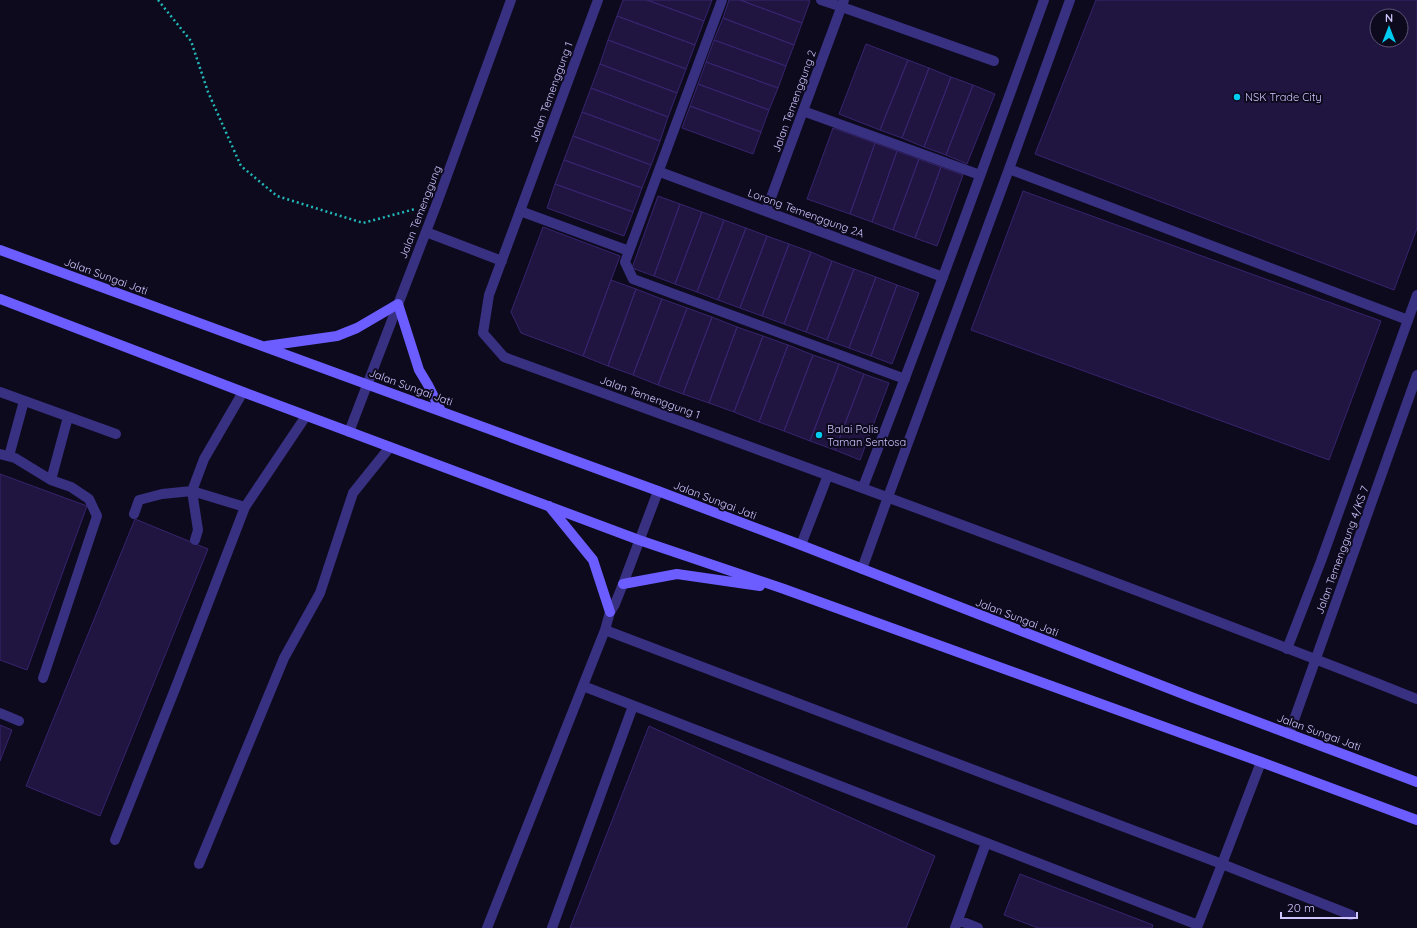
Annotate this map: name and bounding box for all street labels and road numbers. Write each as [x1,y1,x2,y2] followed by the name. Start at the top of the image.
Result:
[526,40,576,144] street label: Jalan Temenggung 1
[769,48,819,154] street label: Jalan Temenggung 2
[396,163,444,261] street label: Jalan Temenggung
[746,185,866,241] street label: Lorong Temenggung 2A
[62,254,150,298] street label: Jalan Sungai Jati
[367,365,455,409] street label: Jalan Sungai Jati
[598,372,702,422] street label: Jalan Temenggung 1
[671,478,759,522] street label: Jalan Sungai Jati
[1312,484,1372,616] street label: Jalan Temenggung 4/KS 7
[973,595,1061,639] street label: Jalan Sungai Jati
[1275,710,1363,754] street label: Jalan Sungai Jati

